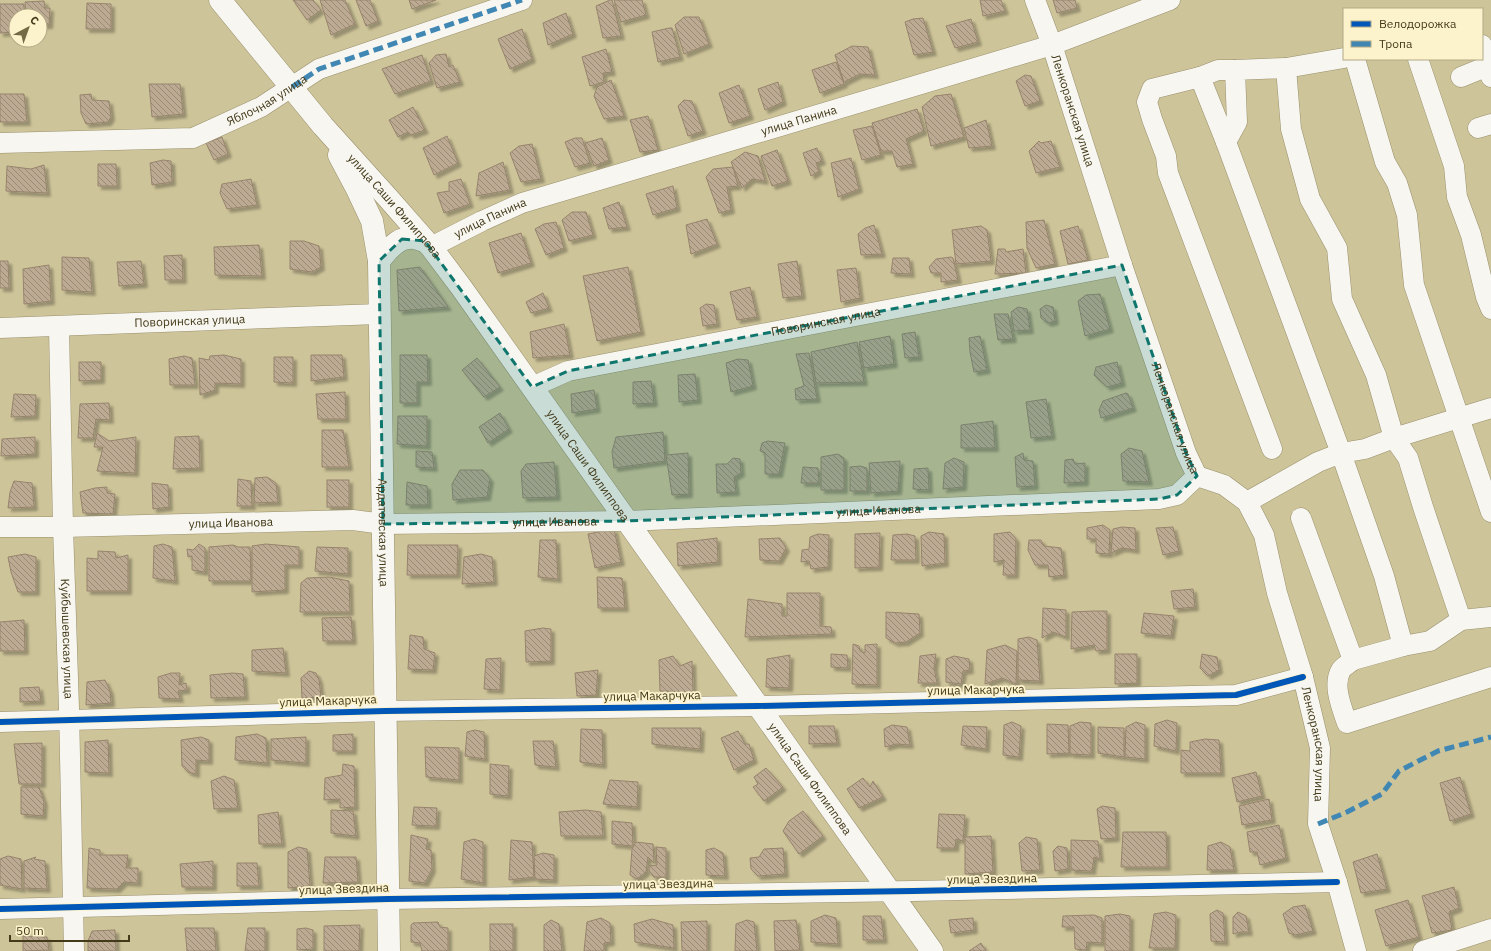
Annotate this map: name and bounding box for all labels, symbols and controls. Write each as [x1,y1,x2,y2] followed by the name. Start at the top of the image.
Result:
[8,8,48,48] north arrow
[1343,8,1483,60] legend
[27,13,42,28] text: С
[1379,16,1457,31] text: Велодорожка
[1379,36,1413,51] text: Тропа
[1048,52,1098,169] street label: Ленкоранская улица
[224,71,310,129] street label: Яблочная улица
[759,101,839,138] street label: улица Панина
[345,150,445,261] street label: улица Саши Филиппова
[451,194,529,241] street label: улица Панина
[770,303,882,339] street label: Поворинская улица
[134,311,246,330] street label: Поворинская улица
[1149,360,1203,476] street label: Ленкоранская улица
[543,406,633,525] street label: улица Саши Филиппова
[375,478,392,587] street label: Ардатовская улица
[836,501,922,519] street label: улица Иванова
[512,513,598,529] street label: улица Иванова
[189,514,274,531] street label: улица Иванова
[58,578,77,700] street label: Куйбышевская улица
[927,681,1025,698] street label: улица Макарчука
[1298,685,1328,803] street label: Ленкоранская улица
[603,687,701,704] street label: улица Макарчука
[279,691,378,710] street label: улица Макарчука
[765,720,856,838] street label: улица Саши Филиппова
[947,870,1038,887] street label: улица Звездина
[623,875,714,892] street label: улица Звездина
[299,879,390,898] street label: улица Звездина
[10,917,129,943] scale bar
[16,923,44,938] text: 50 m

